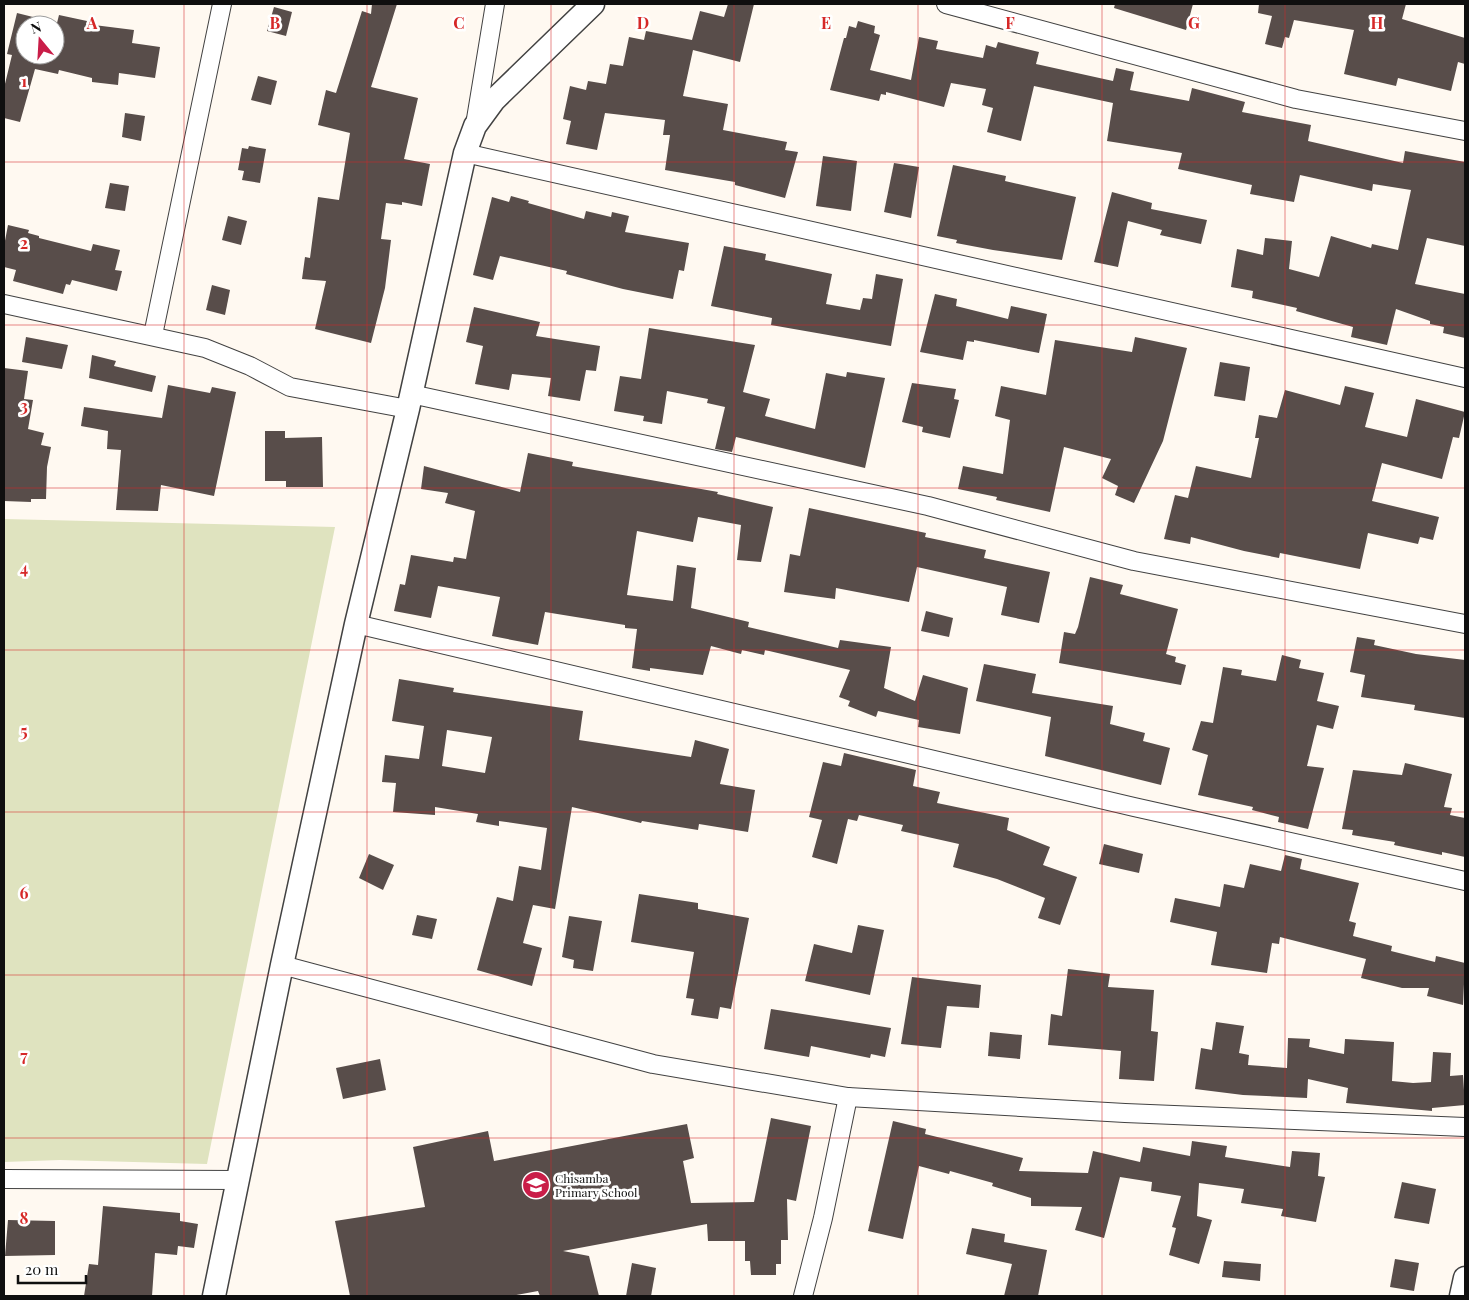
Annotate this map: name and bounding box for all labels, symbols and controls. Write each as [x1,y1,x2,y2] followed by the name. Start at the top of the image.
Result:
[86,12,98,33] text: A
[270,12,281,33] text: B
[453,12,465,33] text: C
[637,12,649,33] text: D
[821,12,831,33] text: E
[1005,12,1015,33] text: F
[1188,12,1200,33] text: G
[1371,12,1384,33] text: H
[15,15,65,65] north arrow
[28,17,44,38] text: N
[21,70,27,91] text: 1
[20,232,28,253] text: 2
[20,395,28,416] text: 3
[20,557,28,578] text: 4
[20,720,28,741] text: 5
[20,882,29,903] text: 6
[20,1045,28,1066] text: 7
[521,1170,551,1200] school or university icon: Chisamba Primary School
[555,1170,638,1200] place label: Chisamba Primary School
[20,1207,29,1228] text: 8
[18,1252,85,1284] scale bar
[25,1259,59,1279] text: 20 m

